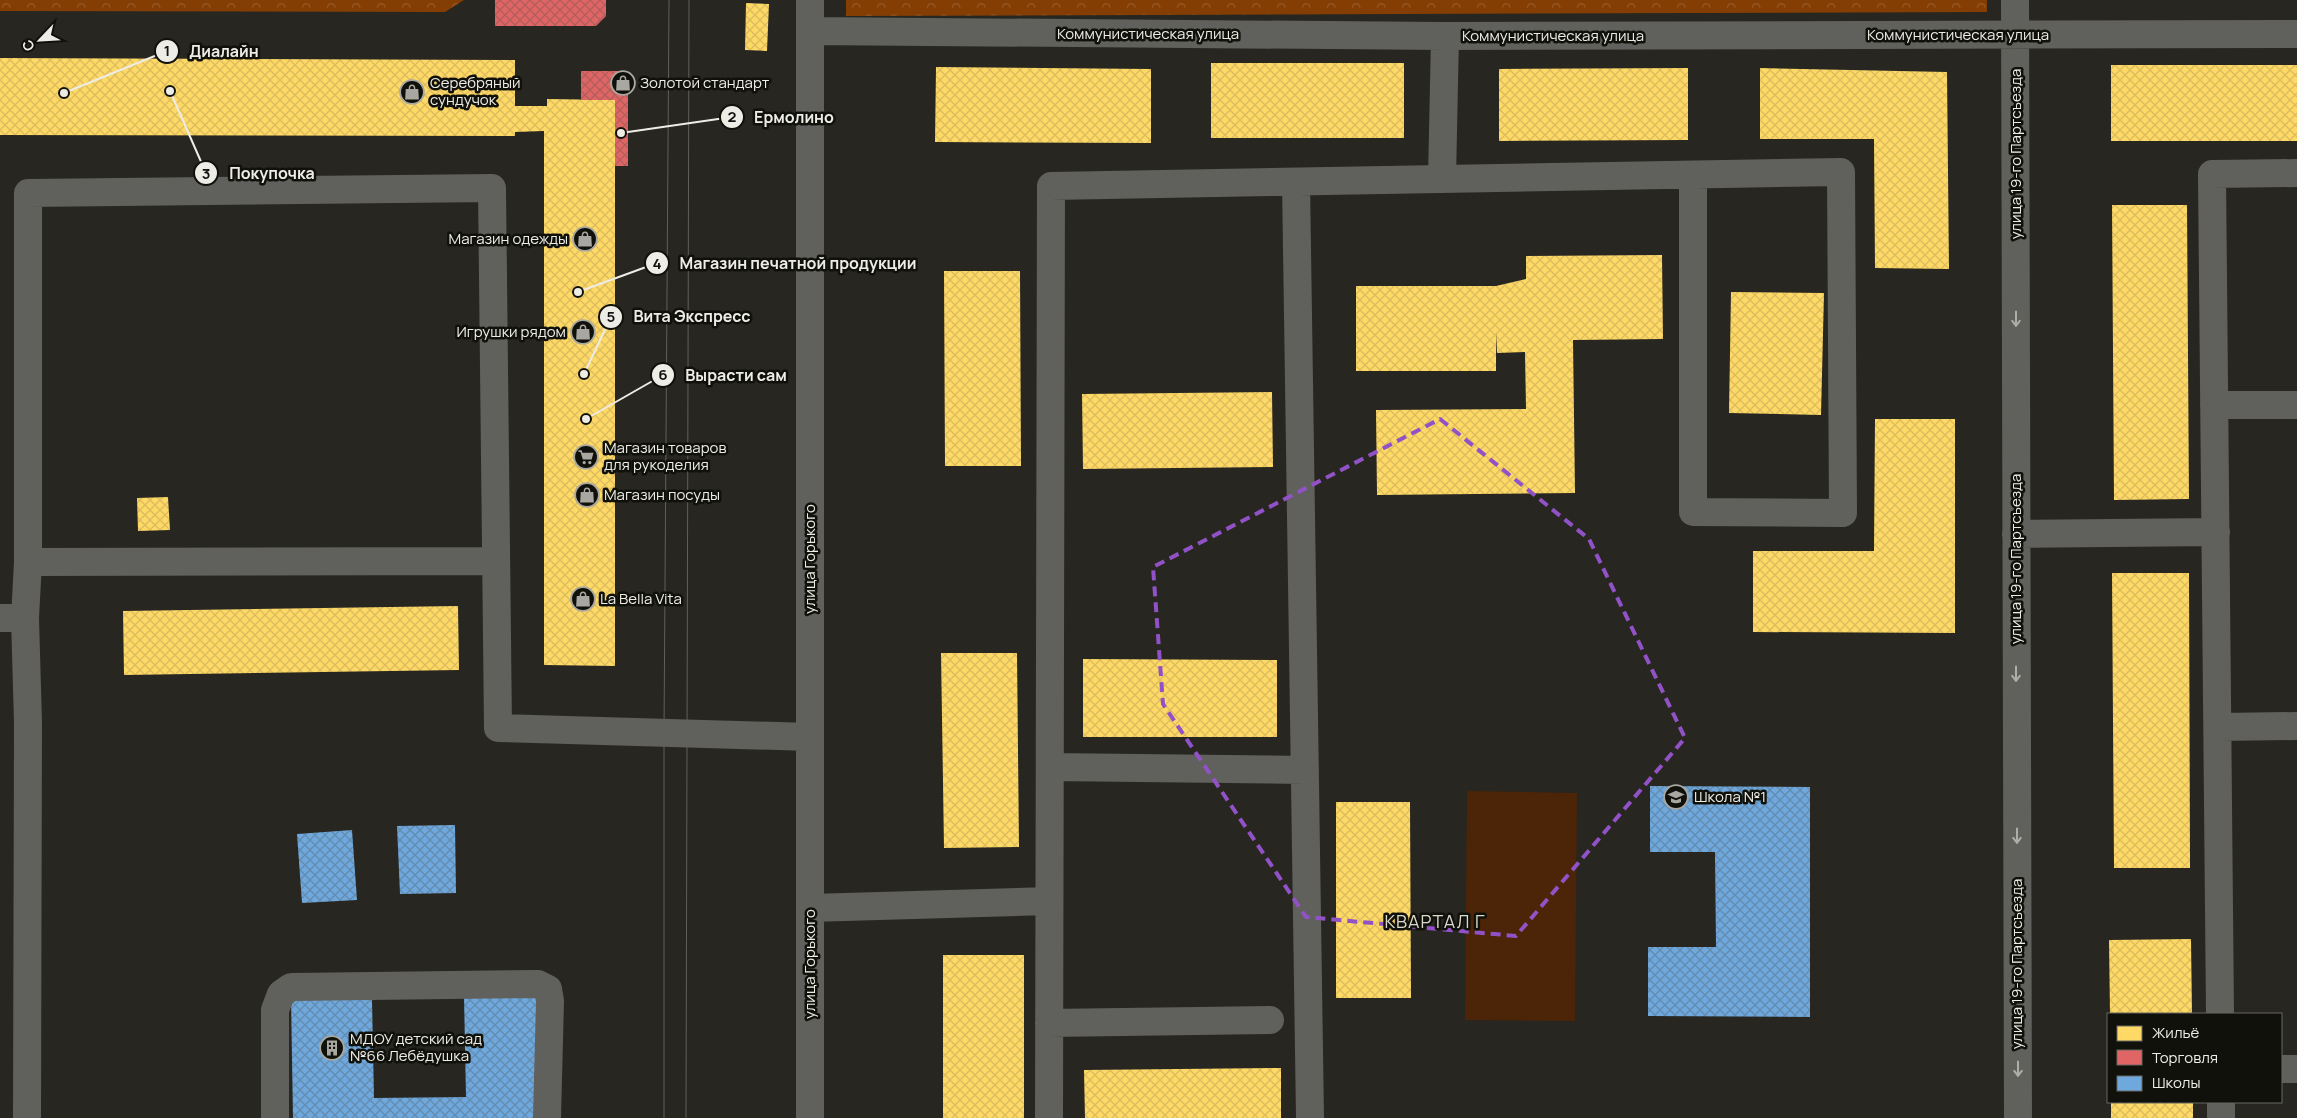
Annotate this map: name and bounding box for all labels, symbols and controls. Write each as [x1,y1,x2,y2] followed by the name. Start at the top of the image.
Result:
[15,15,65,65] north arrow
[1057,23,1239,44] street label: Коммунистическая улица
[1867,24,2049,45] street label: Коммунистическая улица
[1462,25,1644,46] street label: Коммунистическая улица
[154,35,269,66] callout: Диалайн
[17,37,39,54] text: С
[164,40,170,61] text: 1
[189,40,259,62] text: Диалайн
[2005,69,2026,239] street label: улица 19-го Партсъезда
[610,70,636,96] shop icon: Золотой стандарт
[430,72,521,110] place label: Серебряный сундучок
[640,72,770,93] place label: Золотой стандарт
[399,79,425,105] shop icon: Серебряный сундучок
[719,102,844,133] callout: Ермолино
[728,106,737,127] text: 2
[754,106,834,128] text: Ермолино
[194,158,325,189] callout: Покупочка
[229,162,315,184] text: Покупочка
[202,163,210,184] text: 3
[572,226,598,252] shop icon: Магазин одежды
[449,228,568,249] place label: Магазин одежды
[645,248,927,279] callout: Магазин печатной продукции
[680,252,916,274] text: Магазин печатной продукции
[652,253,662,274] text: 4
[598,301,760,332] callout: Вита Экспресс
[633,305,751,327] text: Вита Экспресс
[607,306,616,327] text: 5
[2011,310,2021,326] one-way arrow
[570,319,596,345] shop icon: Игрушки рядом
[457,321,566,342] place label: Игрушки рядом
[650,359,797,390] callout: Вырасти сам
[658,364,668,385] text: 6
[685,364,787,386] text: Вырасти сам
[604,437,726,475] place label: Магазин товаров для рукоделия
[573,444,599,470] supermarket icon: Магазин товаров для рукоделия
[2005,474,2026,644] street label: улица 19-го Партсъезда
[574,482,600,508] shop icon: Магазин посуды
[604,484,720,505] place label: Магазин посуды
[799,504,820,614] street label: улица Горького
[570,586,596,612] shop icon: La Bella Vita
[600,588,682,609] place label: La Bella Vita
[2011,665,2021,681] one-way arrow
[1663,784,1689,810] school or university icon: Школа №1
[1694,786,1766,807] place label: Школа №1
[2012,828,2021,844] one-way arrow
[2006,879,2027,1049] street label: улица 19-го Партсъезда
[799,909,820,1019] street label: улица Горького
[1384,909,1486,933] district label: КВАРТАЛ Г
[2107,1013,2282,1103] legend
[2152,1022,2200,1043] text: Жильё
[350,1028,482,1066] place label: МДОУ детский сад №66 Лебёдушка
[319,1035,345,1061] building icon: МДОУ детский сад №66 Лебёдушка
[2152,1047,2218,1068] text: Торговля
[2013,1060,2023,1076] one-way arrow
[2152,1072,2200,1093] text: Школы

